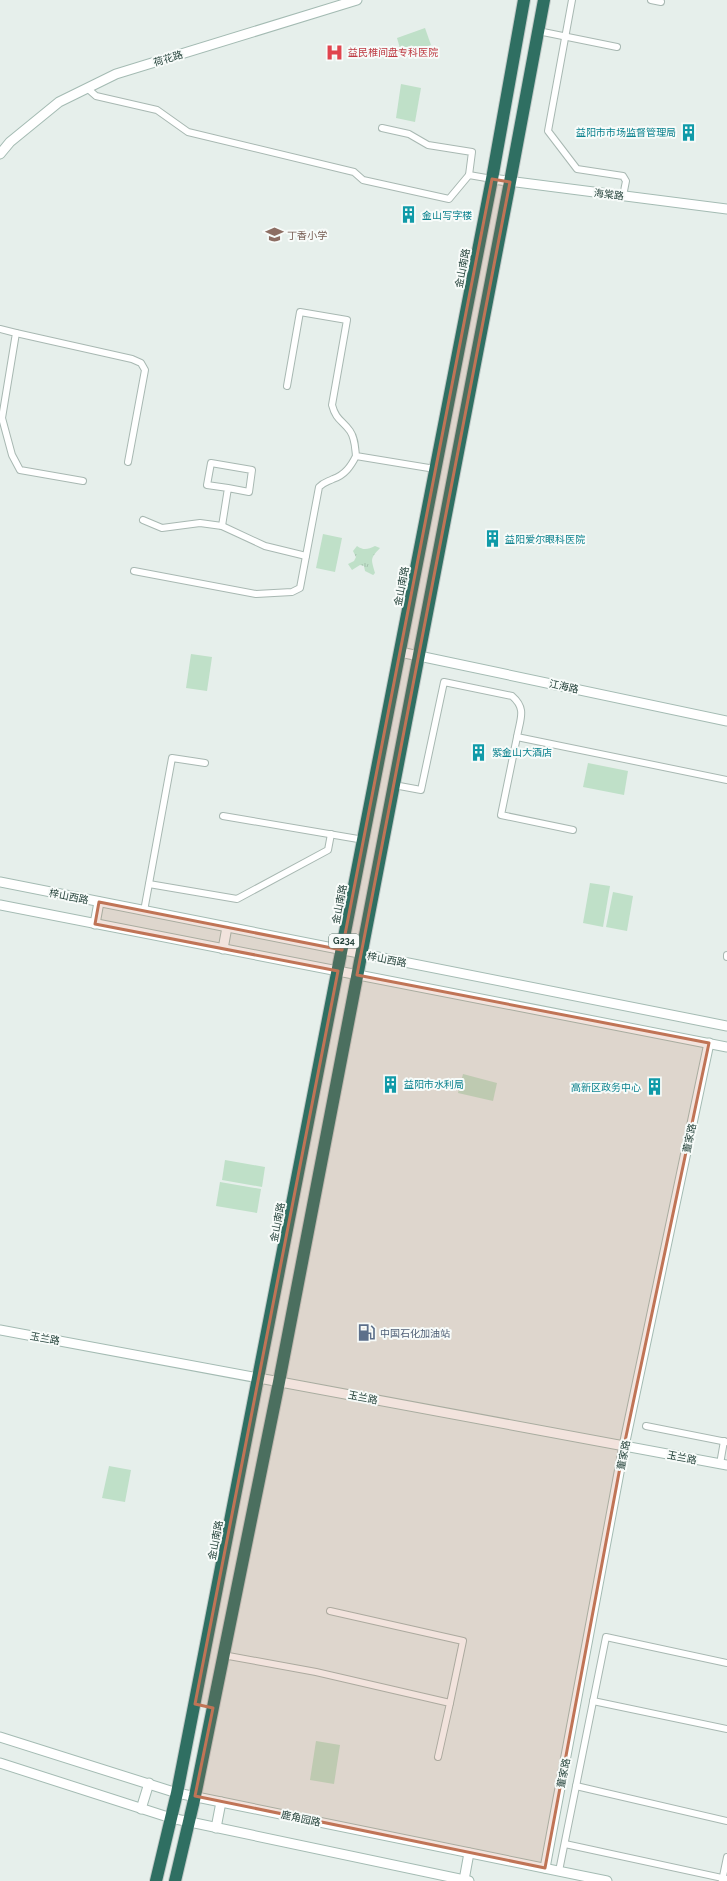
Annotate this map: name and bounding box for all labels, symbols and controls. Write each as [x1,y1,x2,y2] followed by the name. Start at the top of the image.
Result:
[325,42,345,62] hospital icon: 益民椎间盘专科医院
[348,47,438,58] place label: 益民椎间盘专科医院
[152,49,184,68] street label: 荷花路
[679,122,699,142] building icon: 益阳市市场监督管理局
[576,127,676,138] place label: 益阳市市场监督管理局
[593,187,624,202] street label: 海棠路
[399,205,419,225] building icon: 金山写字楼
[422,210,472,221] place label: 金山写字楼
[264,225,284,245] school or university icon: 丁香小学
[287,230,327,241] place label: 丁香小学
[453,247,472,289] street label: 金山南路
[482,529,502,549] building icon: 益阳爱尔眼科医院
[505,534,585,545] place label: 益阳爱尔眼科医院
[392,565,411,607] street label: 金山南路
[548,678,580,695] street label: 江海路
[469,742,489,762] building icon: 紫金山大酒店
[492,747,552,758] place label: 紫金山大酒店
[330,883,349,925] street label: 金山南路
[48,887,90,906] street label: 梓山西路
[329,934,359,948] road number: G234
[366,950,408,969] street label: 梓山西路
[381,1074,401,1094] building icon: 益阳市水利局
[644,1077,664,1097] building icon: 高新区政务中心
[404,1079,464,1090] place label: 益阳市水利局
[571,1082,641,1093] place label: 高新区政务中心
[681,1122,698,1154] street label: 董家路
[268,1201,287,1243] street label: 金山南路
[357,1323,377,1343] fuel station icon: 中国石化加油站
[380,1328,450,1339] place label: 中国石化加油站
[29,1330,61,1347] street label: 玉兰路
[347,1389,379,1406] street label: 玉兰路
[615,1439,632,1471] street label: 董家路
[666,1449,698,1466] street label: 玉兰路
[206,1519,225,1561] street label: 金山南路
[555,1757,572,1789] street label: 董家路
[280,1809,322,1828] street label: 鹿角园路

